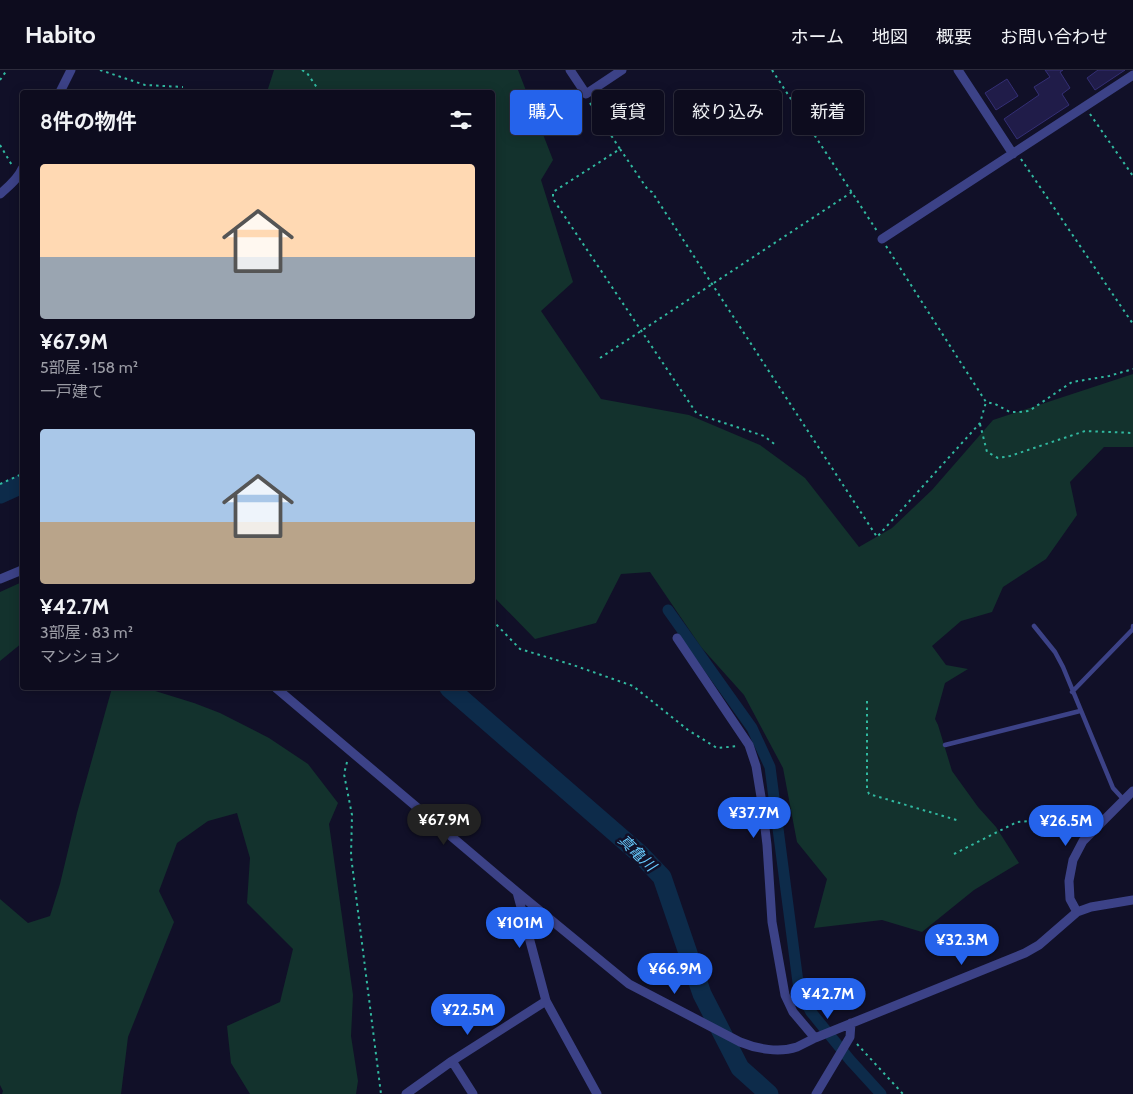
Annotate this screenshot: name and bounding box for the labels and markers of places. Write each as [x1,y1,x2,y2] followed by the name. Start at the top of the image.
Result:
[713,796,795,839] pin: ¥37.7M
[403,804,485,846] pin: ¥67.9M
[1025,804,1107,847] pin: ¥26.5M
[485,906,555,949] pin: ¥101M
[921,924,1003,966] pin: ¥32.3M
[634,952,716,995] pin: ¥66.9M
[787,978,869,1020] pin: ¥42.7M
[427,994,509,1036] pin: ¥22.5M

